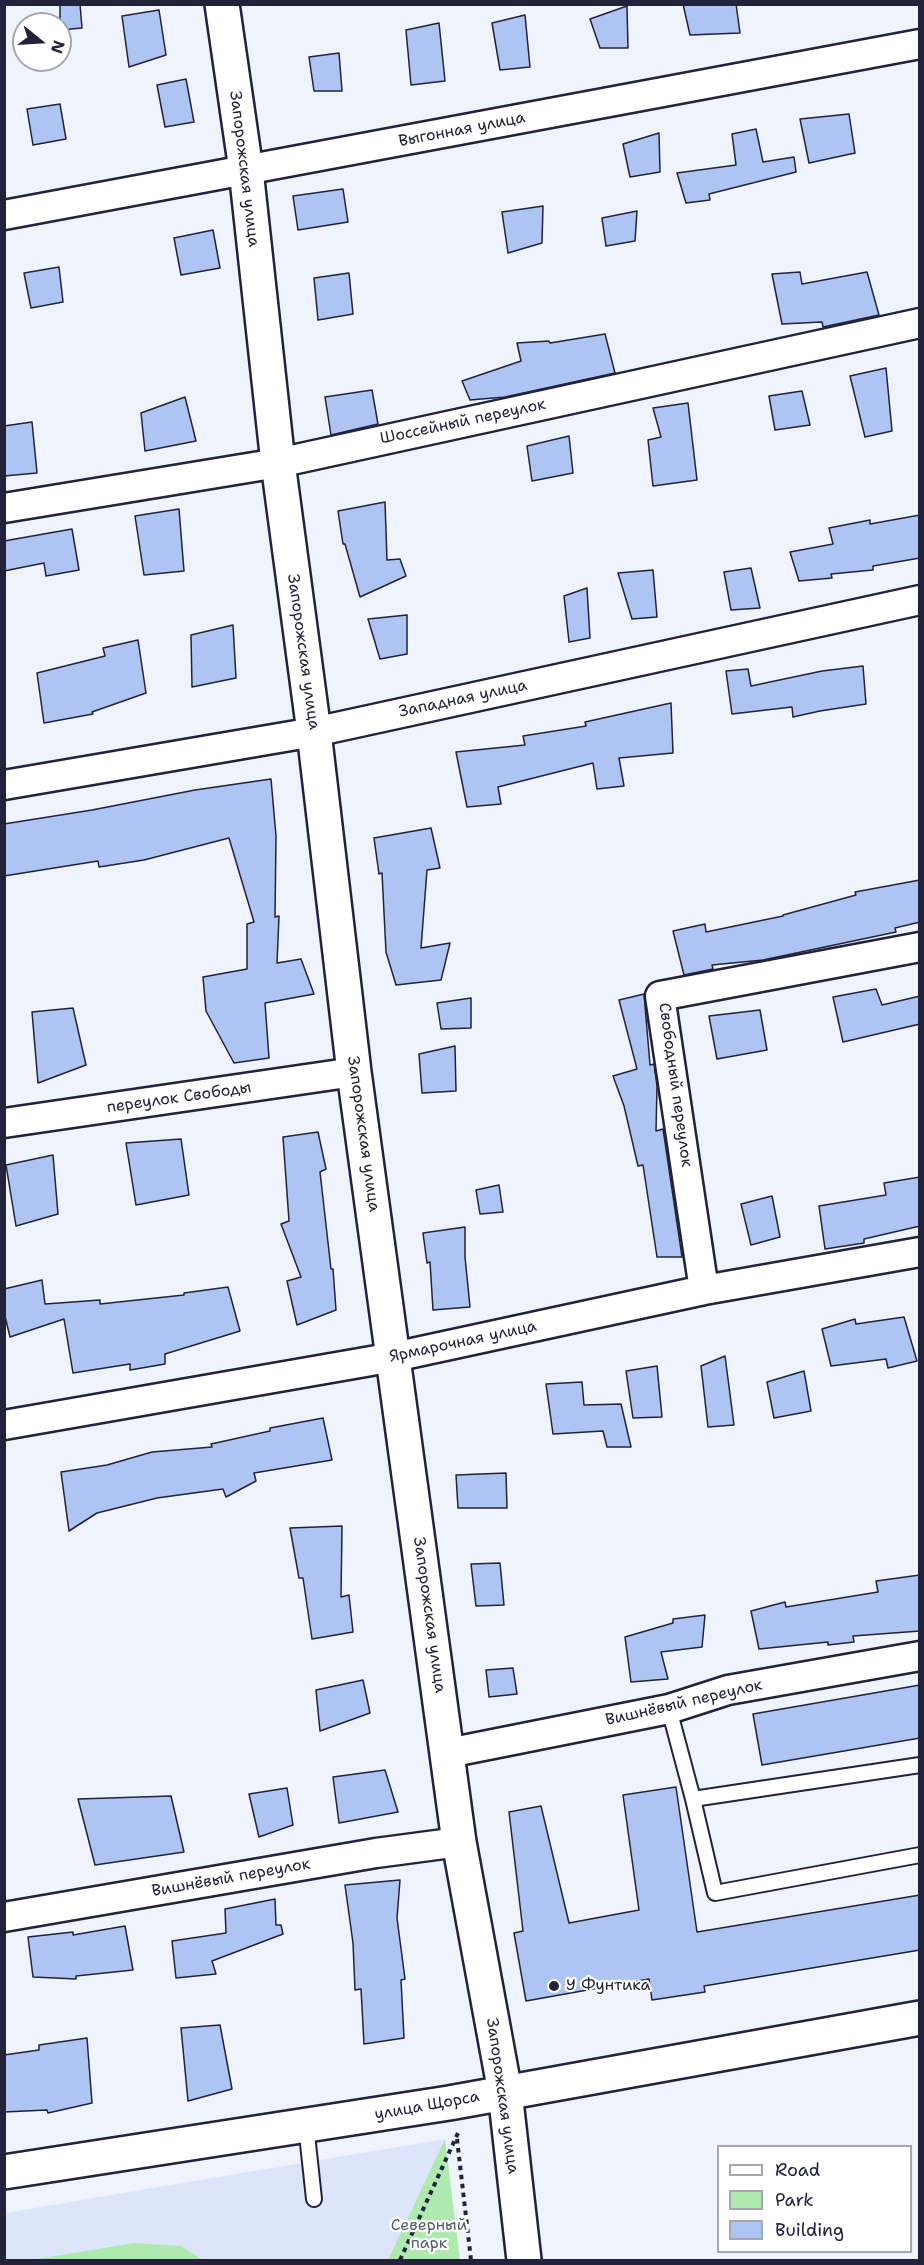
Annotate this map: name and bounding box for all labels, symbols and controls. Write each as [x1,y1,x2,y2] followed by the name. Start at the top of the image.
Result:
[12,12,72,72] north arrow
[46,38,70,56] text: N
[225,90,263,248] street label: Запорожская улица
[397,108,527,152] street label: Выгонная улица
[378,395,548,449] street label: Шоссейный переулок
[283,573,323,731] street label: Запорожская улица
[397,676,529,722] street label: Западная улица
[654,1002,696,1168] street label: Свободный переулок
[343,1055,383,1213] street label: Запорожская улица
[106,1078,252,1118] street label: переулок Свободы
[388,1317,538,1367] street label: Ярмарочная улица
[409,1536,449,1694] street label: Запорожская улица
[604,1676,764,1730] street label: Вишнёвый переулок
[150,1855,312,1901] street label: Вишнёвый переулок
[566,1976,651,1996] place label: У Фунтика
[547,1979,561,1993] marker: У Фунтика
[482,2017,522,2175] street label: Запорожская улица
[373,2087,481,2125] street label: улица Щорса
[717,2145,912,2253] legend
[775,2158,820,2182] text: Road
[775,2188,814,2212] text: Park
[391,2216,467,2254] park label: Северный парк
[775,2218,844,2242] text: Building

